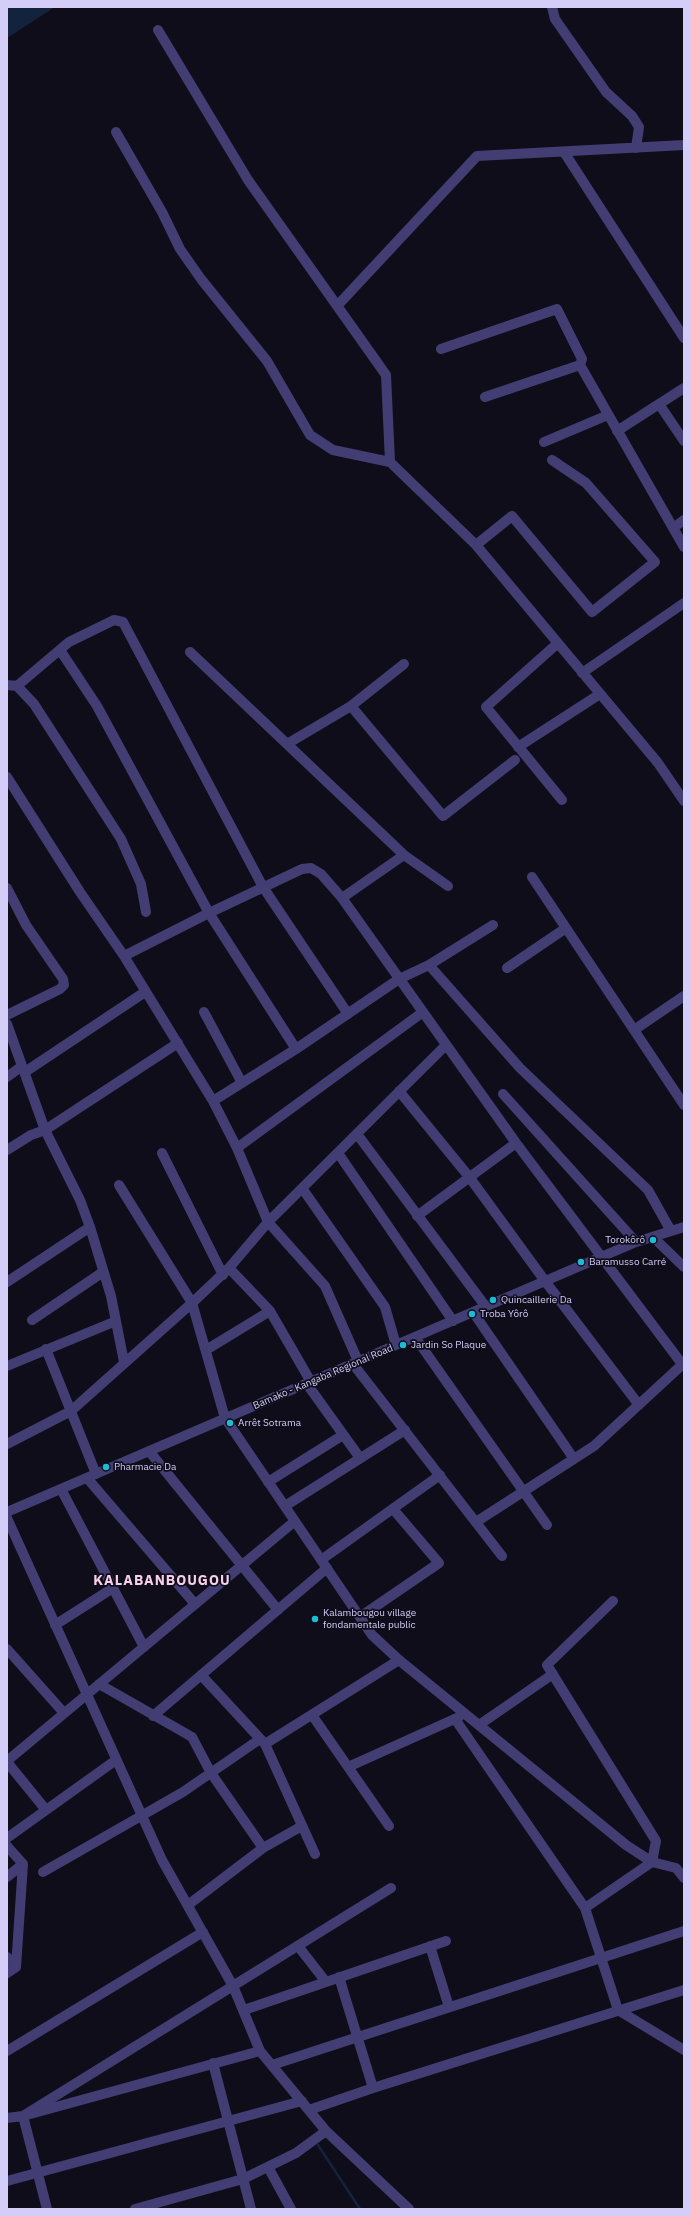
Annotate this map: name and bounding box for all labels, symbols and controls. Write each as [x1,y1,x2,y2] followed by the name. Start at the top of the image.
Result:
[605,1234,645,1246] place label: Torokôrô
[648,1235,658,1245] marker: Torokôrô
[589,1256,666,1268] place label: Baramusso Carré
[576,1257,586,1267] marker: Baramusso Carré
[501,1294,572,1306] place label: Quincaillerie Da
[488,1295,498,1305] marker: Quincaillerie Da
[480,1308,528,1320] place label: Troba Yôrô
[467,1309,477,1319] marker: Troba Yôrô
[411,1339,486,1351] place label: Jardin So Plaque
[398,1340,408,1350] marker: Jardin So Plaque
[251,1342,395,1412] street label: Bamako - Kangaba Regional Road
[238,1417,301,1429] place label: Arrêt Sotrama
[225,1418,235,1428] marker: Arrêt Sotrama
[114,1461,176,1473] place label: Pharmacie Da
[101,1462,111,1472] marker: Pharmacie Da
[93,1573,231,1589] district label: KALABANBOUGOU
[323,1607,416,1630] place label: Kalambougou village fondamentale public
[310,1614,320,1624] marker: Kalambougou village fondamentale public

